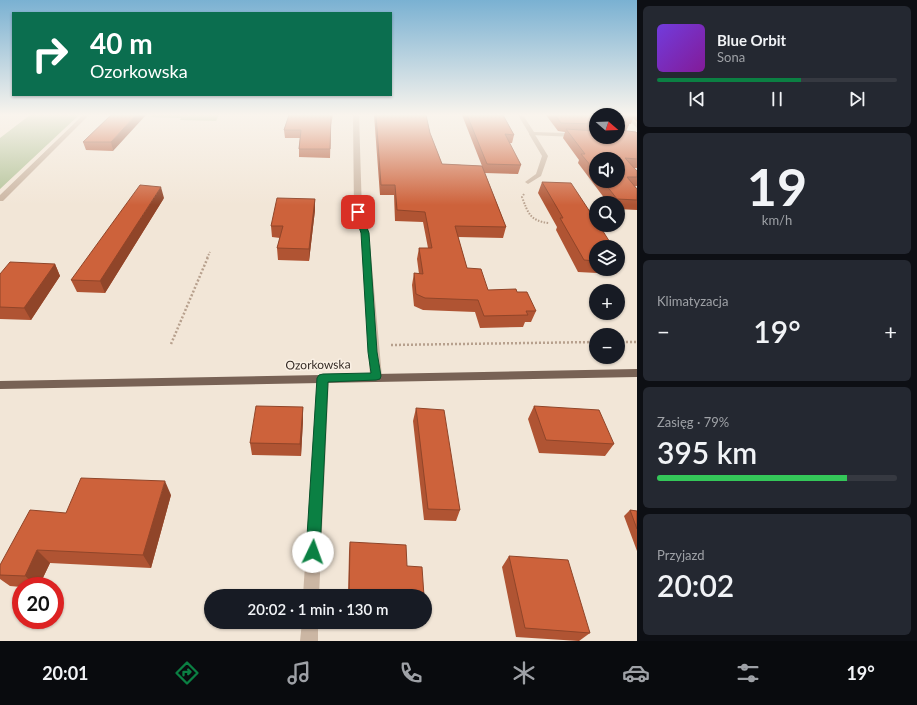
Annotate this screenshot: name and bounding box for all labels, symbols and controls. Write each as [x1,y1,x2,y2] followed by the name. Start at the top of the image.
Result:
[90,26,153,60] text: 40 m
[24,28,76,80] icon: right
[717,31,786,49] text: Blue Orbit
[717,49,745,65] text: Sona
[90,60,188,82] text: Ozorkowska
[686,88,708,110] icon: previous
[766,88,788,110] icon: pause
[846,88,868,110] icon: next
[589,108,625,144] north arrow
[589,108,625,364] map controls
[589,152,625,188] button: sound
[747,155,807,217] text: 19
[341,195,375,229] pin
[589,196,625,232] button: search
[347,201,369,223] icon: arrive
[762,212,792,228] text: km/h
[589,240,625,276] button: layers
[589,284,625,320] button: +
[657,293,728,309] text: Klimatyzacja
[753,313,801,349] text: 19°
[657,318,670,345] text: −
[884,318,897,345] text: +
[589,328,625,364] button: −
[285,356,351,373] street label: Ozorkowska
[657,414,729,430] text: Zasięg · 79%
[657,434,757,470] text: 395 km
[292,531,334,573] position arrow
[657,547,705,563] text: Przyjazd
[657,567,734,603] text: 20:02
[12,577,64,629] speed limit sign: 20
[248,600,388,618] text: 20:02 · 1 min · 130 m
[173,659,201,687] icon: directions
[285,659,313,687] icon: music
[397,659,425,687] icon: phone
[510,659,538,687] icon: climate
[622,659,650,687] icon: car
[734,659,762,687] icon: filters
[42,662,89,684] text: 20:01
[846,662,875,684] text: 19°

